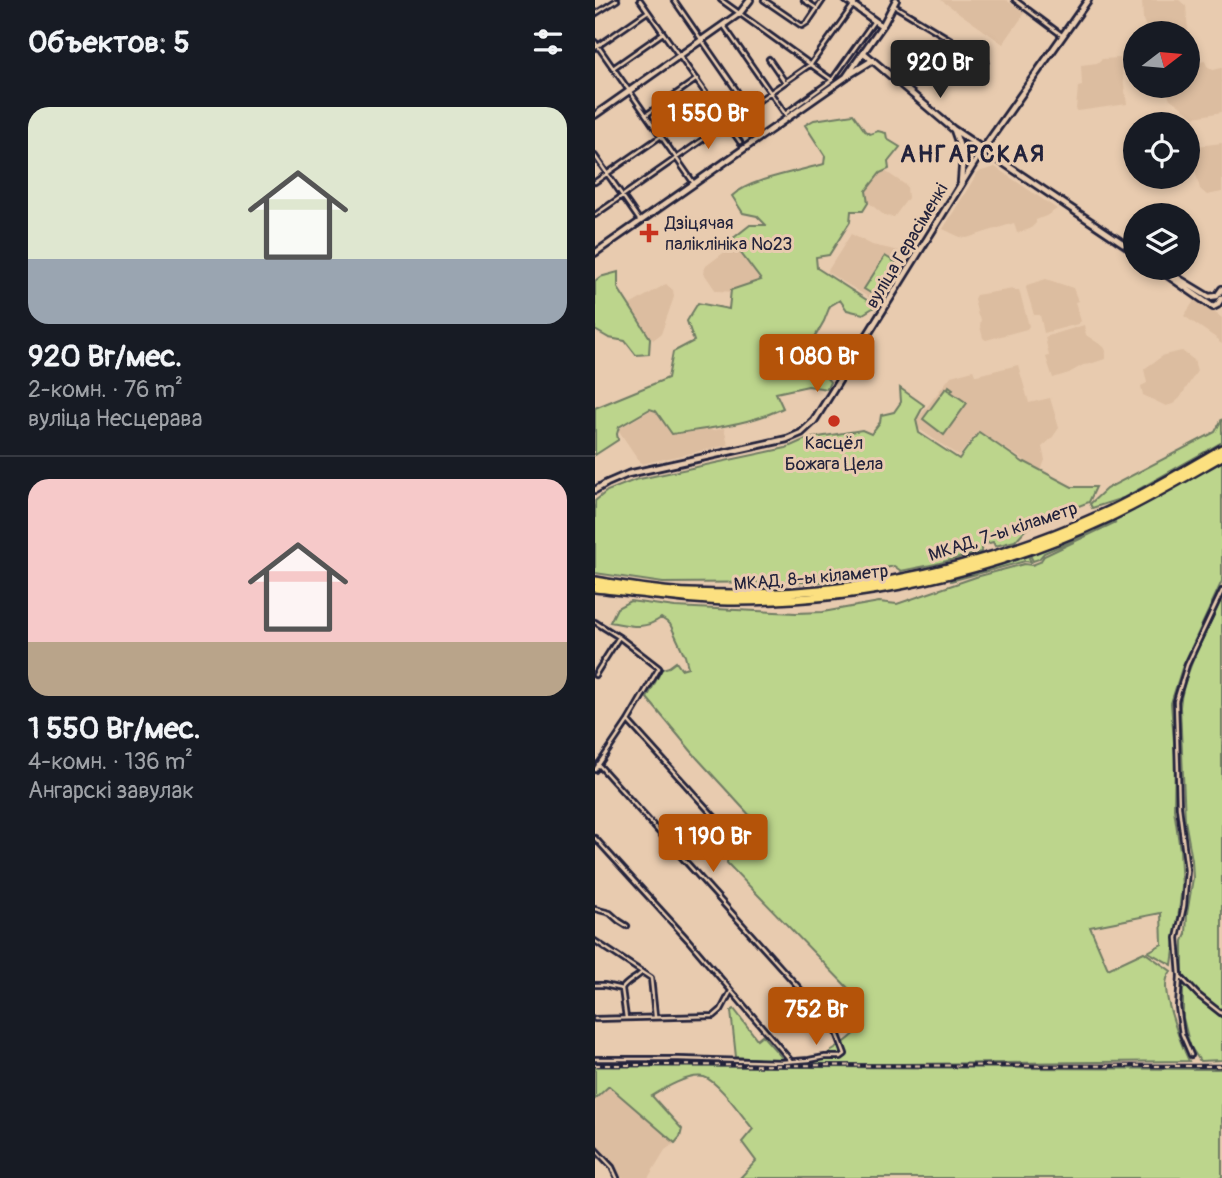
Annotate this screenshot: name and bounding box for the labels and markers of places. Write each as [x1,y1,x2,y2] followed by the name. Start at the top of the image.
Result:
[883,41,997,100] pin: 920 Br
[636,92,780,151] pin: 1 550 Br
[664,212,792,256] place label: Дзіцячая паліклініка №23
[639,223,659,243] marker: Дзіцячая паліклініка №23
[745,334,889,394] pin: 1 080 Br
[826,413,842,429] marker: Касцёл Божага Цела
[785,432,883,476] place label: Касцёл Божага Цела
[641,814,785,874] pin: 1 190 Br
[759,988,873,1047] pin: 752 Br

